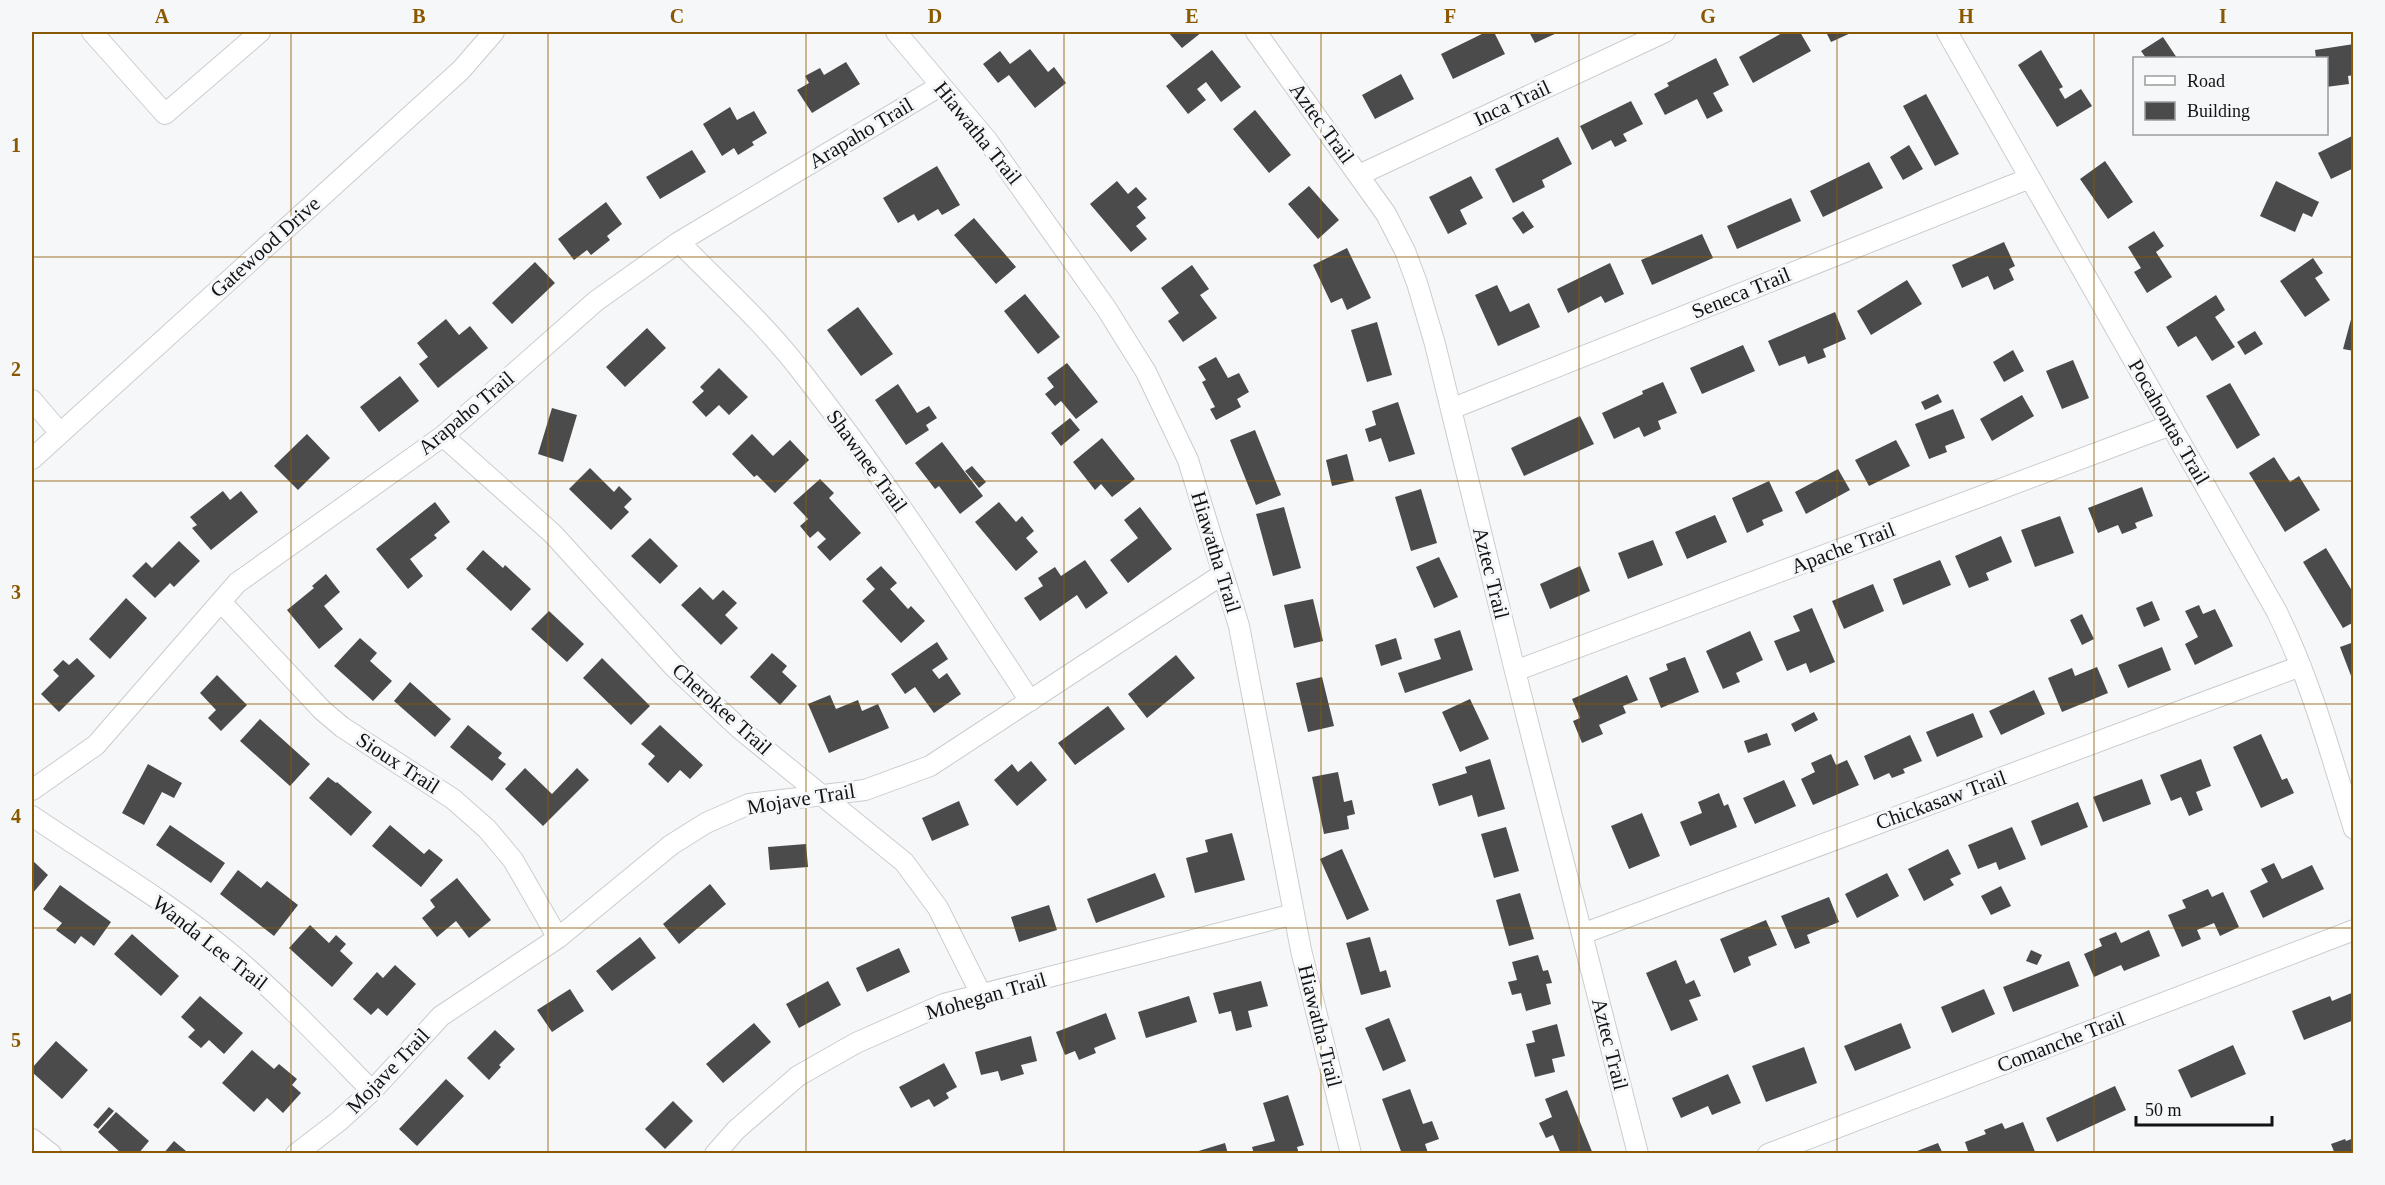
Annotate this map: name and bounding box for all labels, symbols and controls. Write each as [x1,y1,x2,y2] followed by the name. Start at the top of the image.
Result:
[155,5,170,27] text: A
[412,5,426,27] text: B
[670,5,684,27] text: C
[928,5,942,27] text: D
[1185,5,1199,27] text: E
[1444,5,1456,27] text: F
[1700,5,1716,27] text: G
[1958,5,1974,27] text: H
[2219,5,2227,27] text: I
[2133,57,2328,135] legend
[2187,71,2225,91] text: Road
[1470,75,1554,131] street label: Inca Trail
[929,77,1027,189] street label: Hiawatha Trail
[1285,78,1359,168] street label: Aztec Trail
[805,92,918,173] street label: Arapaho Trail
[2187,101,2250,121] text: Building
[11,134,21,156] text: 1
[205,191,325,303] street label: Gatewood Drive
[1688,262,1794,324] street label: Seneca Trail
[2123,355,2215,489] street label: Pocahontas Trail
[11,358,21,380] text: 2
[413,366,519,460] street label: Arapaho Trail
[822,405,912,517] street label: Shawnee Trail
[1186,489,1246,616] street label: Hiawatha Trail
[1788,517,1898,579] street label: Apache Trail
[1468,525,1514,622] street label: Aztec Trail
[11,581,21,603] text: 3
[667,658,777,760] street label: Cherokee Trail
[352,727,444,799] street label: Sioux Trail
[1872,765,2010,835] street label: Chickasaw Trail
[745,779,857,819] street label: Mojave Trail
[11,805,21,827] text: 4
[148,891,272,995] street label: Wanda Lee Trail
[1293,962,1347,1090] street label: Hiawatha Trail
[923,967,1049,1025] street label: Mohegan Trail
[1587,996,1633,1093] street label: Aztec Trail
[1994,1007,2128,1077] street label: Comanche Trail
[341,1023,435,1119] street label: Mojave Trail
[11,1029,21,1051] text: 5
[2136,1089,2272,1127] scale bar
[2145,1100,2182,1120] text: 50 m

